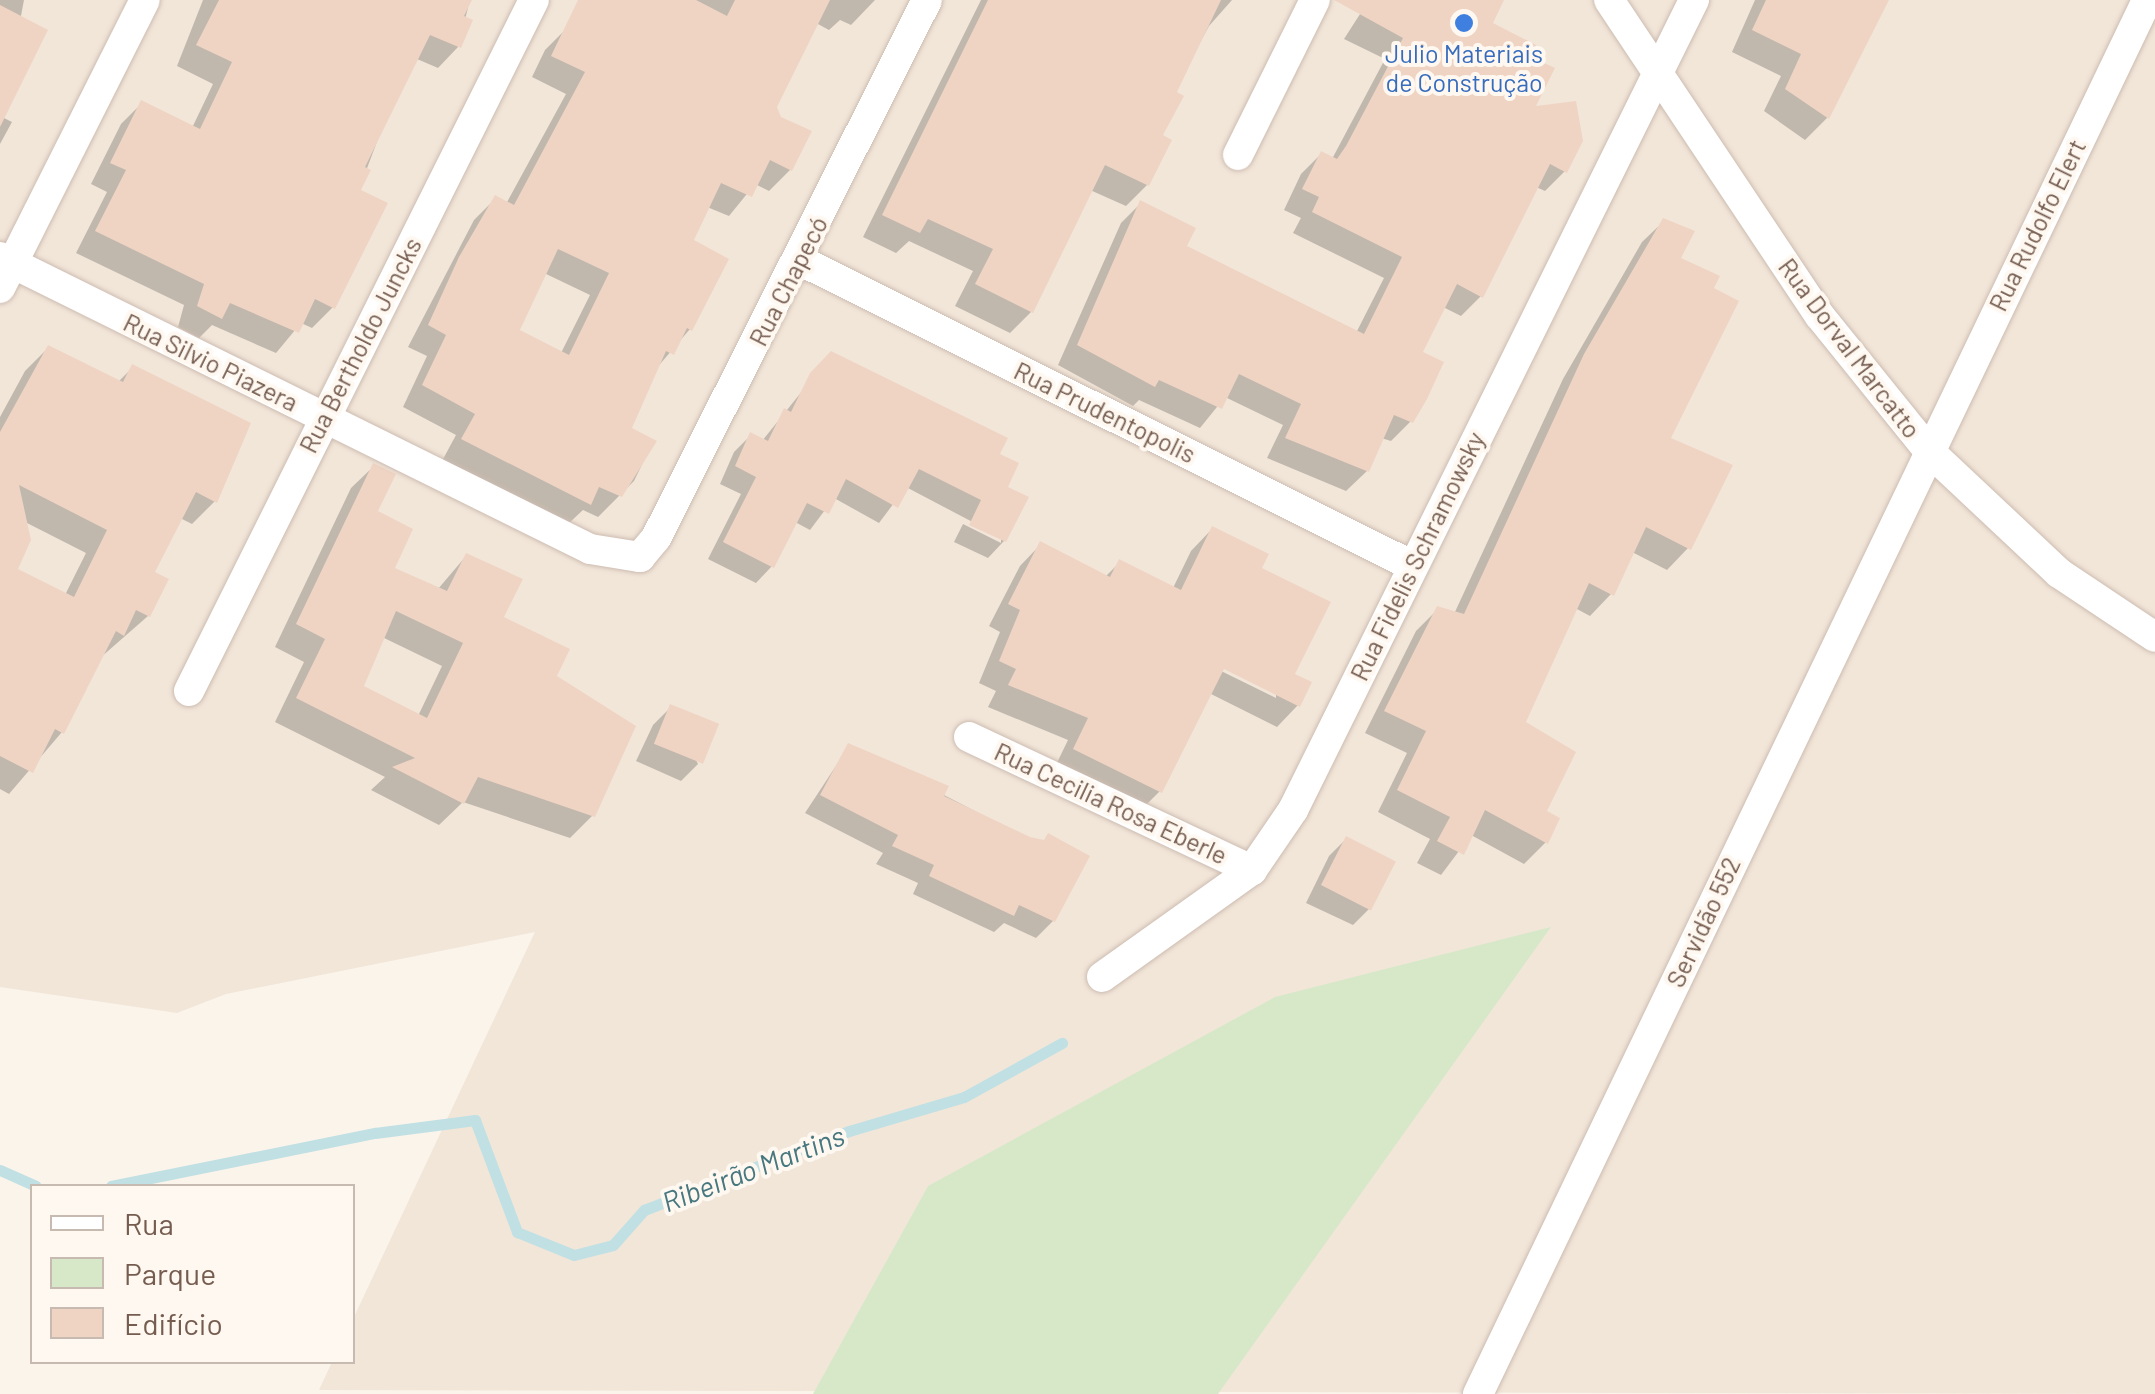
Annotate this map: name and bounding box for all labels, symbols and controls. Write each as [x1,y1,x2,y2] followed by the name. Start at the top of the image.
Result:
[1453,12,1475,34] marker: Julio Materiais de Construção
[1385,39,1543,98] place label: Julio Materiais de Construção
[1982,134,2092,316] street label: Rua Rudolfo Elert
[743,211,833,351] street label: Rua Chapecó
[293,232,427,458] street label: Rua Bertholdo Juncks
[1773,252,1927,444] street label: Rua Dorval Marcatto
[119,307,303,417] street label: Rua Silvio Piazera
[1009,355,1201,469] street label: Rua Prudentopolis
[1344,427,1490,685] street label: Rua Fidelis Schramowsky
[990,736,1232,870] street label: Rua Cecilia Rosa Eberle
[1660,852,1746,992] street label: Servidão 552
[657,1118,849,1218] water label: Ribeirão Martins
[30,1184,355,1364] legend
[124,1205,174,1241] text: Rua
[124,1255,216,1291] text: Parque
[124,1305,223,1341] text: Edifício

